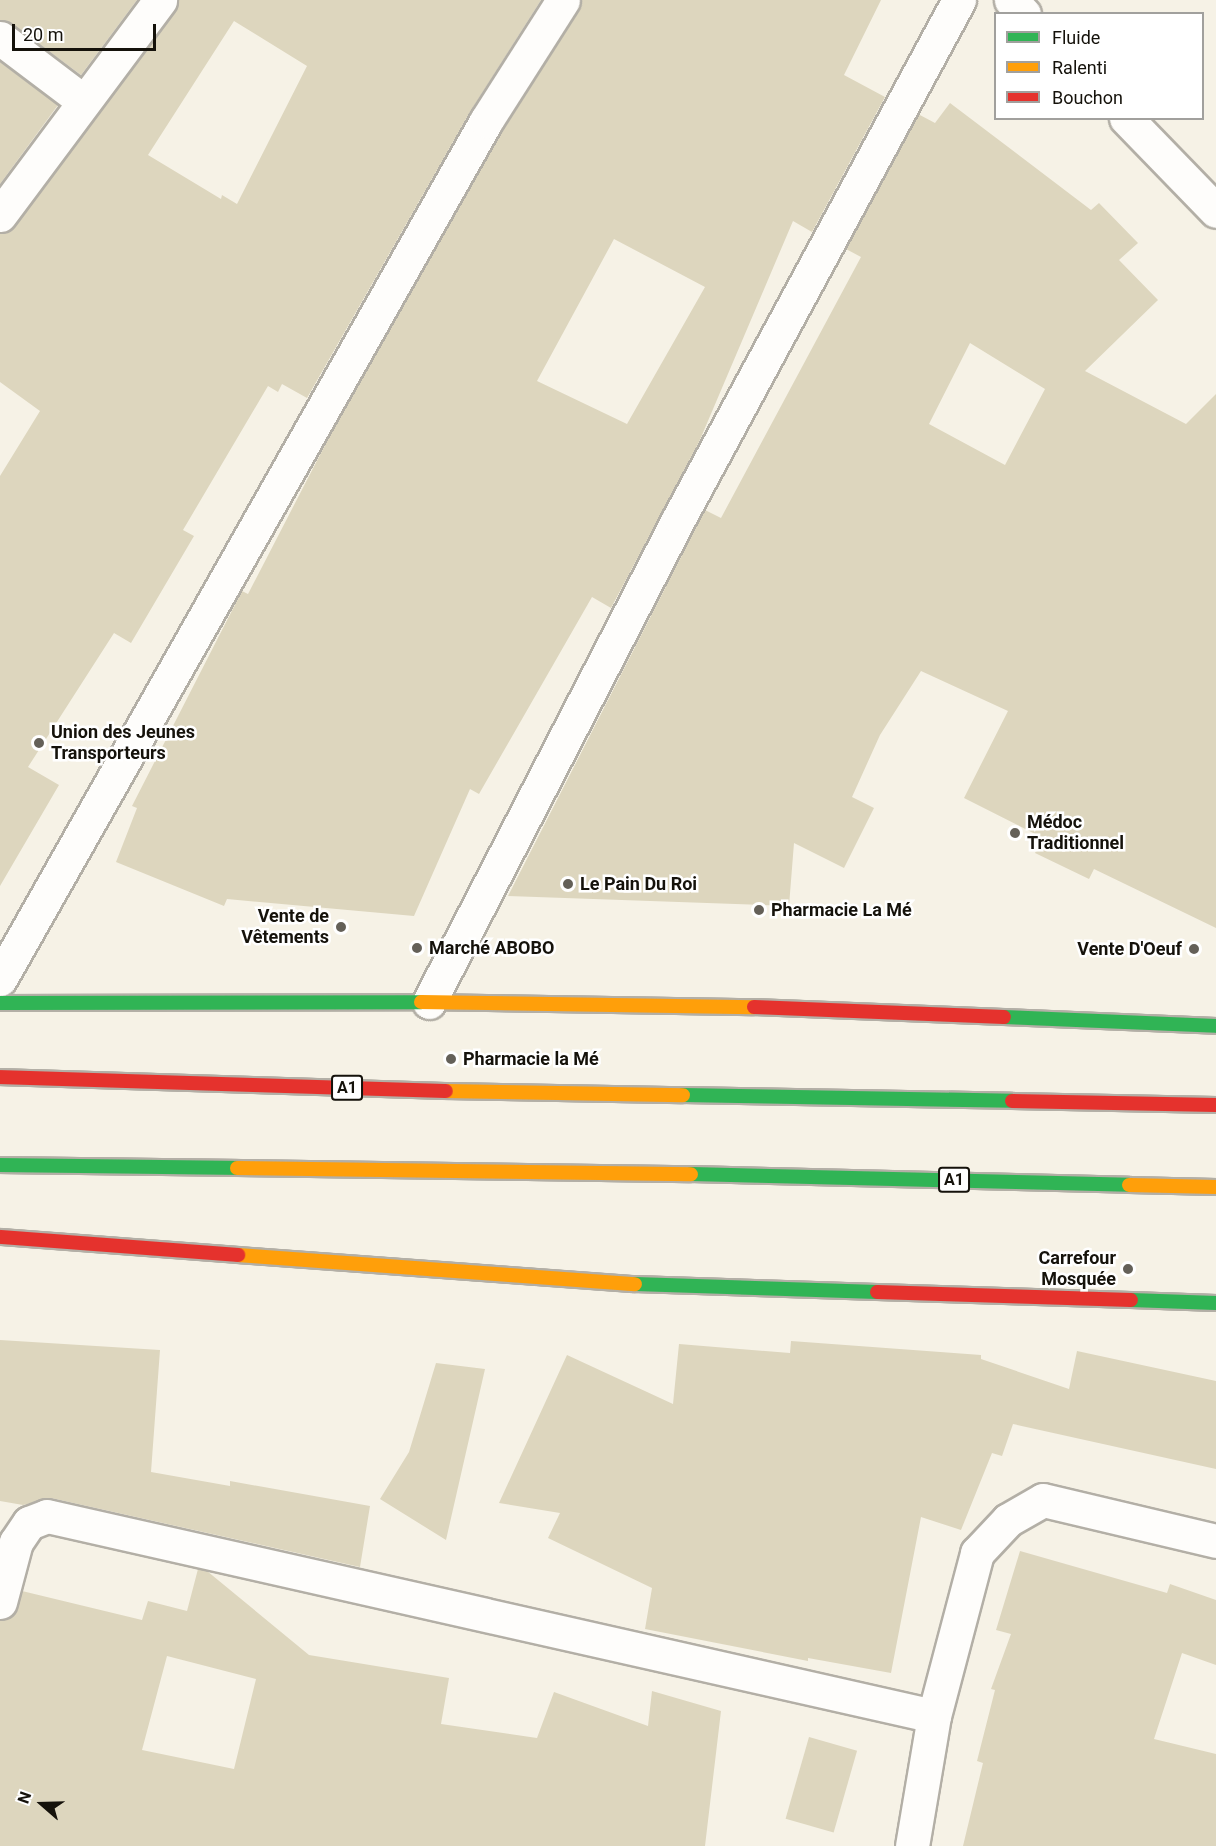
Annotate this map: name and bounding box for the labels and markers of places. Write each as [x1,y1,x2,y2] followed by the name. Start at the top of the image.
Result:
[51,722,195,764] place label: Union des Jeunes Transporteurs
[32,736,46,750] marker: Union des Jeunes Transporteurs
[1027,812,1124,854] place label: Médoc Traditionnel
[1008,826,1022,840] marker: Médoc Traditionnel
[580,873,697,895] place label: Le Pain Du Roi
[561,877,575,891] marker: Le Pain Du Roi
[771,899,912,921] place label: Pharmacie La Mé
[752,903,766,917] marker: Pharmacie La Mé
[241,906,329,948] place label: Vente de Vêtements
[334,920,348,934] marker: Vente de Vêtements
[429,937,554,959] place label: Marché ABOBO
[1077,938,1182,960] place label: Vente D'Oeuf
[410,941,424,955] marker: Marché ABOBO
[1187,942,1201,956] marker: Vente D'Oeuf
[463,1048,599,1070] place label: Pharmacie la Mé
[444,1052,458,1066] marker: Pharmacie la Mé
[1039,1248,1116,1290] place label: Carrefour Mosquée
[1121,1262,1135,1276] marker: Carrefour Mosquée

